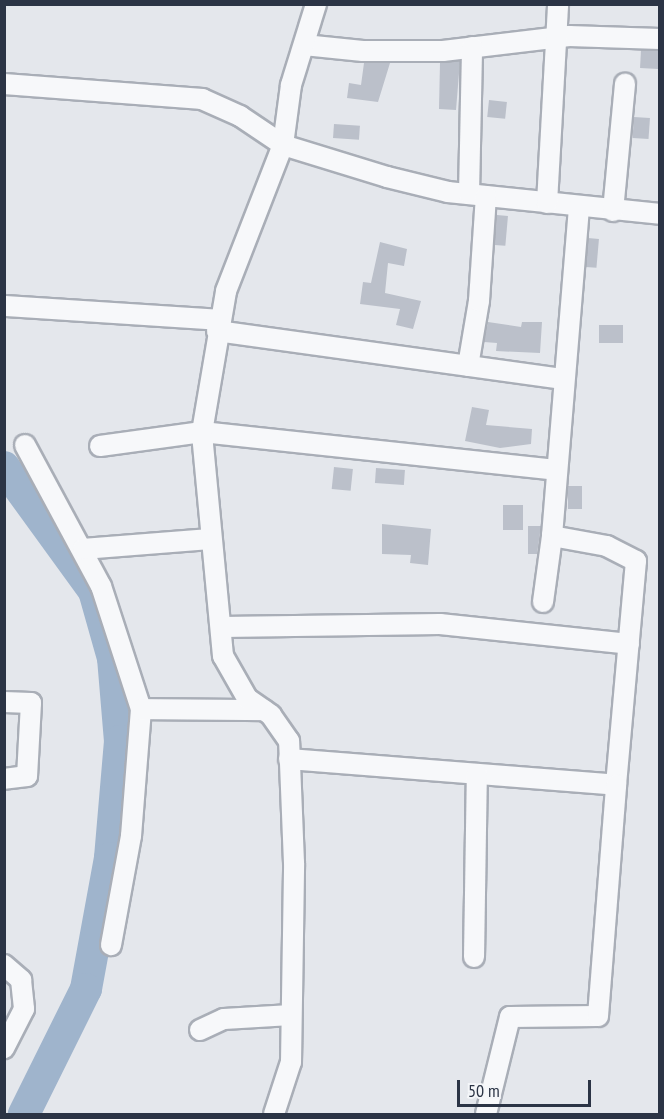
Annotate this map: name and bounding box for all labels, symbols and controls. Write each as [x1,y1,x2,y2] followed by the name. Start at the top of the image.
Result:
[460,1068,594,1106] scale bar
[468,1079,500,1102] text: 50 m

